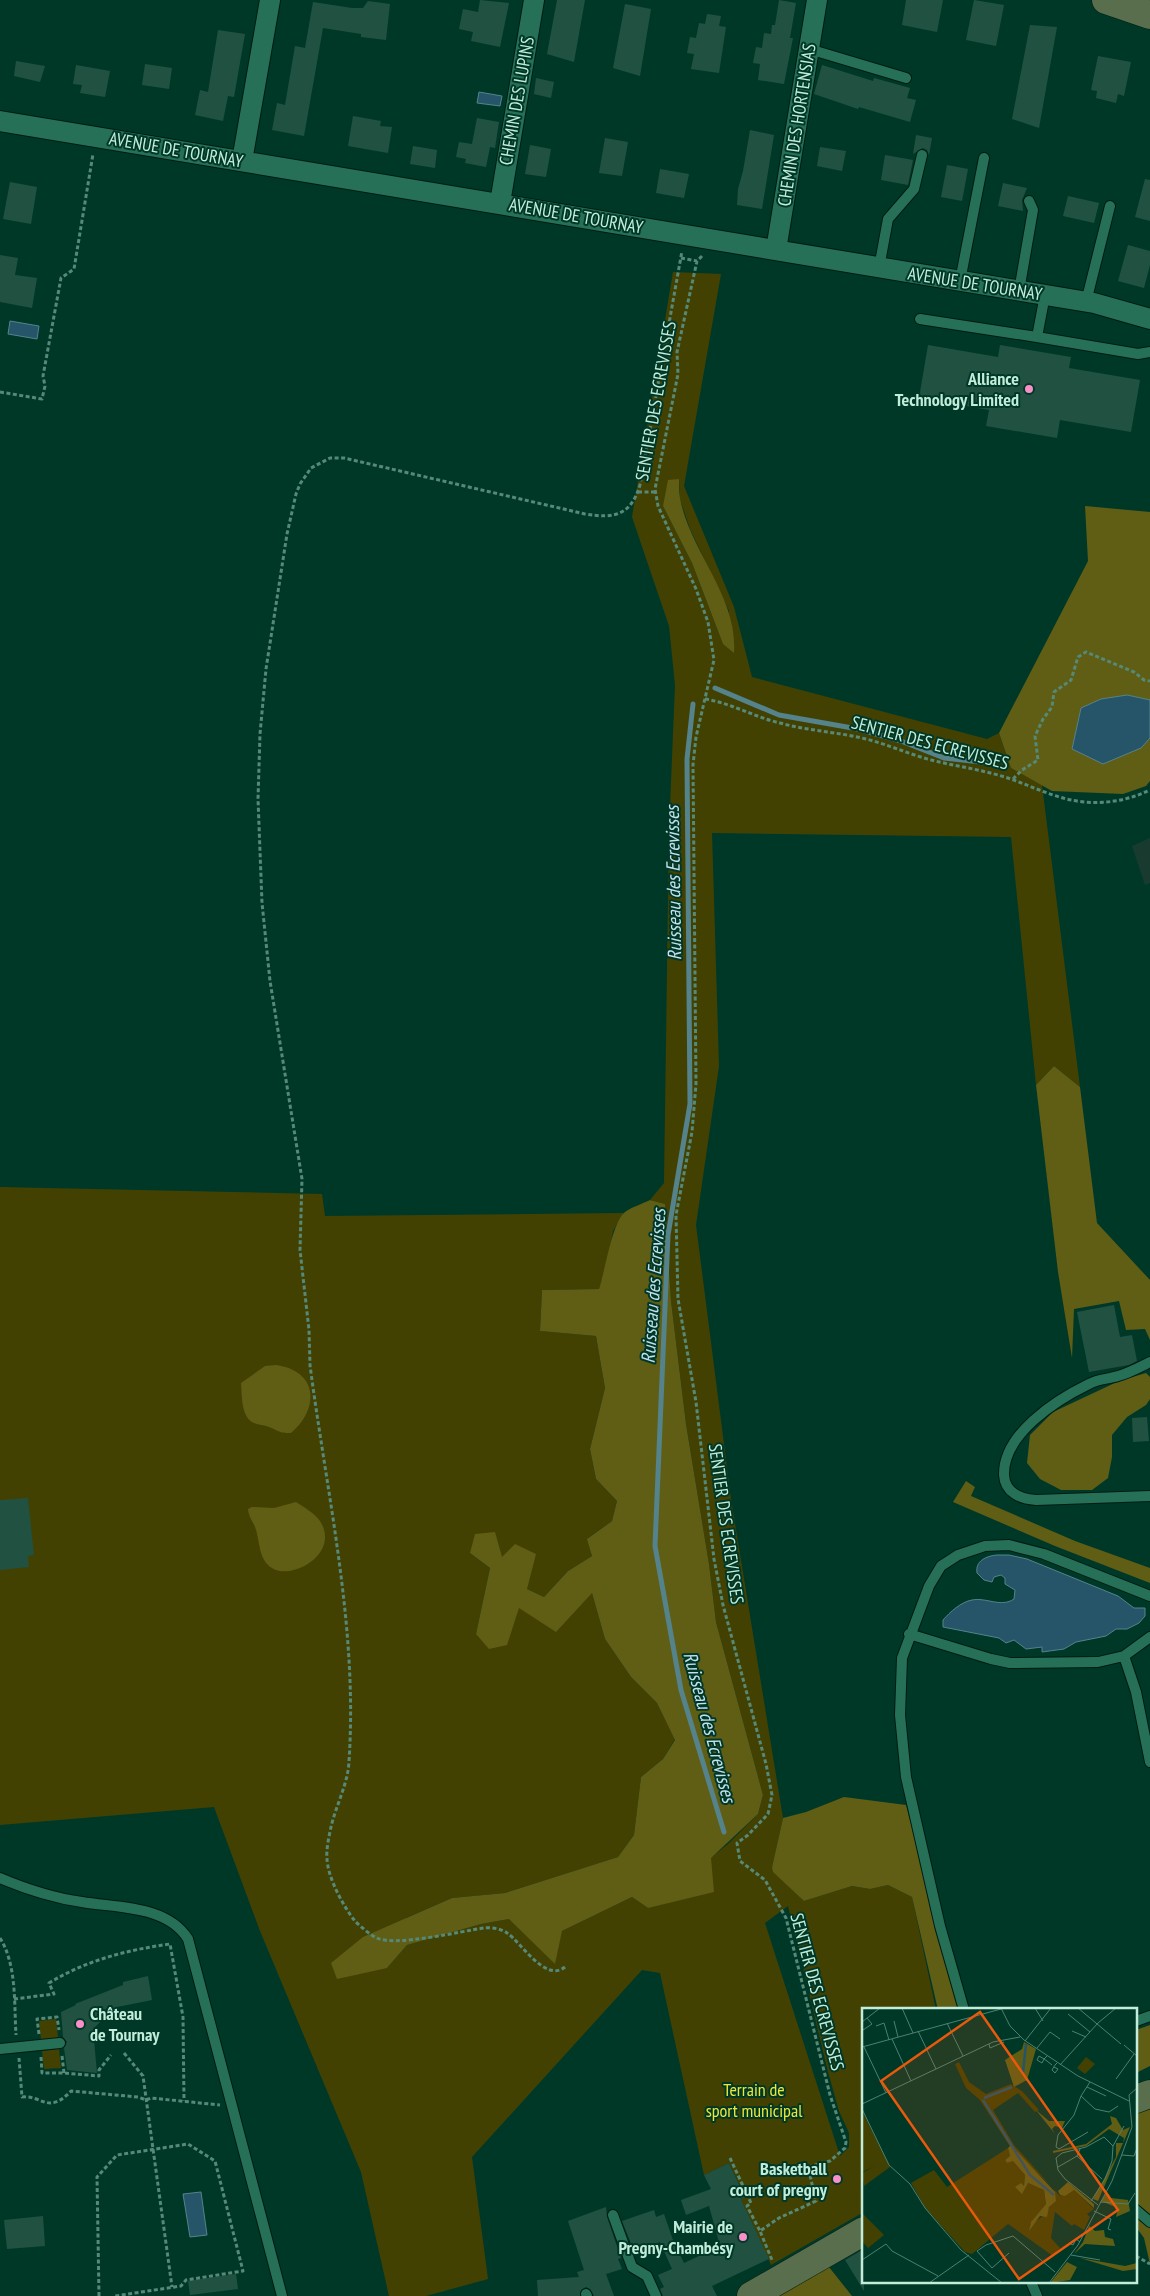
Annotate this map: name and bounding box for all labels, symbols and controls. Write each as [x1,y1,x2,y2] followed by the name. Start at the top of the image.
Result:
[494,35,539,167] street label: CHEMIN DES LUPINS
[772,42,821,208] street label: CHEMIN DES HORTENSIAS
[107,126,246,173] street label: AVENUE DE TOURNAY
[507,192,646,239] street label: AVENUE DE TOURNAY
[906,262,1045,306] street label: AVENUE DE TOURNAY
[630,319,681,483] street label: SENTIER DES ECREVISSES
[895,367,1019,411] place label: Alliance Technology Limited
[1023,383,1035,395] marker: Alliance Technology Limited
[849,710,1012,775] street label: SENTIER DES ECREVISSES
[660,804,686,961] water label: Ruisseau des Ecrevisses
[636,1206,670,1364] water label: Ruisseau des Ecrevisses
[704,1442,749,1606] street label: SENTIER DES ECREVISSES
[678,1649,742,1806] water label: Ruisseau des Ecrevisses
[785,1911,850,2073] street label: SENTIER DES ECREVISSES
[90,2002,160,2046] place label: Château de Tournay
[862,2008,1138,2284] inset map
[74,2018,86,2030] marker: Château de Tournay
[706,2078,803,2122] park label: Terrain de sport municipal
[730,2157,828,2201] place label: Basketball court of pregny
[831,2173,843,2185] marker: Basketball court of pregny
[618,2215,734,2259] place label: Mairie de Pregny-Chambésy
[737,2231,749,2243] marker: Mairie de Pregny-Chambésy

